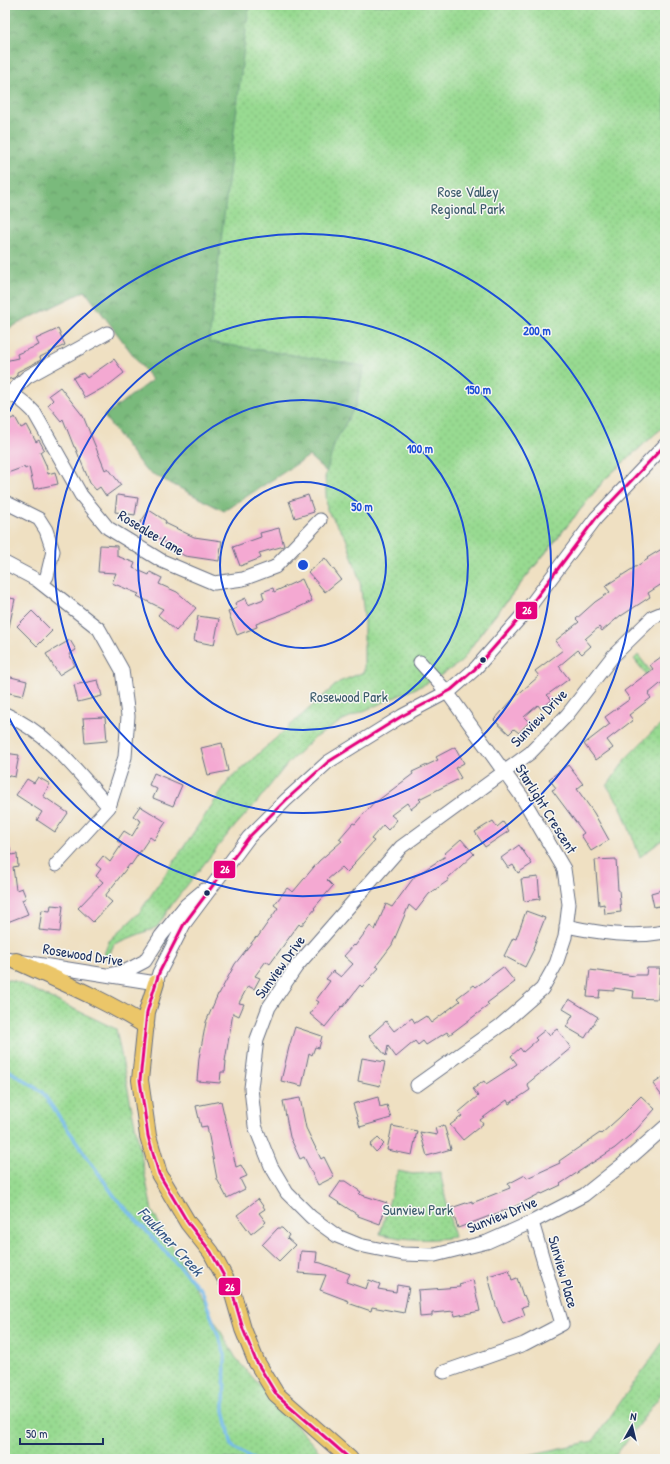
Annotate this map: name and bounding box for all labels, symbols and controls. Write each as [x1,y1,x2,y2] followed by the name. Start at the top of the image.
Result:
[431,181,505,219] park label: Rose Valley Regional Park
[523,322,551,339] text: 200 m
[465,381,491,398] text: 150 m
[407,440,433,457] text: 100 m
[351,498,373,515] text: 50 m
[114,504,188,561] street label: Rosealee Lane
[296,558,310,572] centre of rings
[515,601,538,620] line badge: 26
[522,603,532,617] text: 26
[478,655,488,665] unlabelled marker
[506,684,572,751] street label: Sunview Drive
[310,686,388,707] park label: Rosewood Park
[510,760,583,858] street label: Starlight Crescent
[213,860,236,879] line badge: 26
[220,862,230,876] text: 26
[202,888,212,898] unlabelled marker
[249,931,310,1003] street label: Sunview Drive
[41,938,125,971] street label: Rosewood Drive
[464,1191,540,1238] street label: Sunview Drive
[383,1199,453,1220] park label: Sunview Park
[133,1202,210,1281] water label: Faulkner Creek
[543,1233,584,1310] street label: Sunview Place
[218,1277,241,1296] line badge: 26
[225,1280,235,1294] text: 26
[612,1406,652,1446] north arrow
[630,1409,637,1423] text: N
[20,1420,103,1446] scale bar
[26,1425,47,1442] text: 50 m

